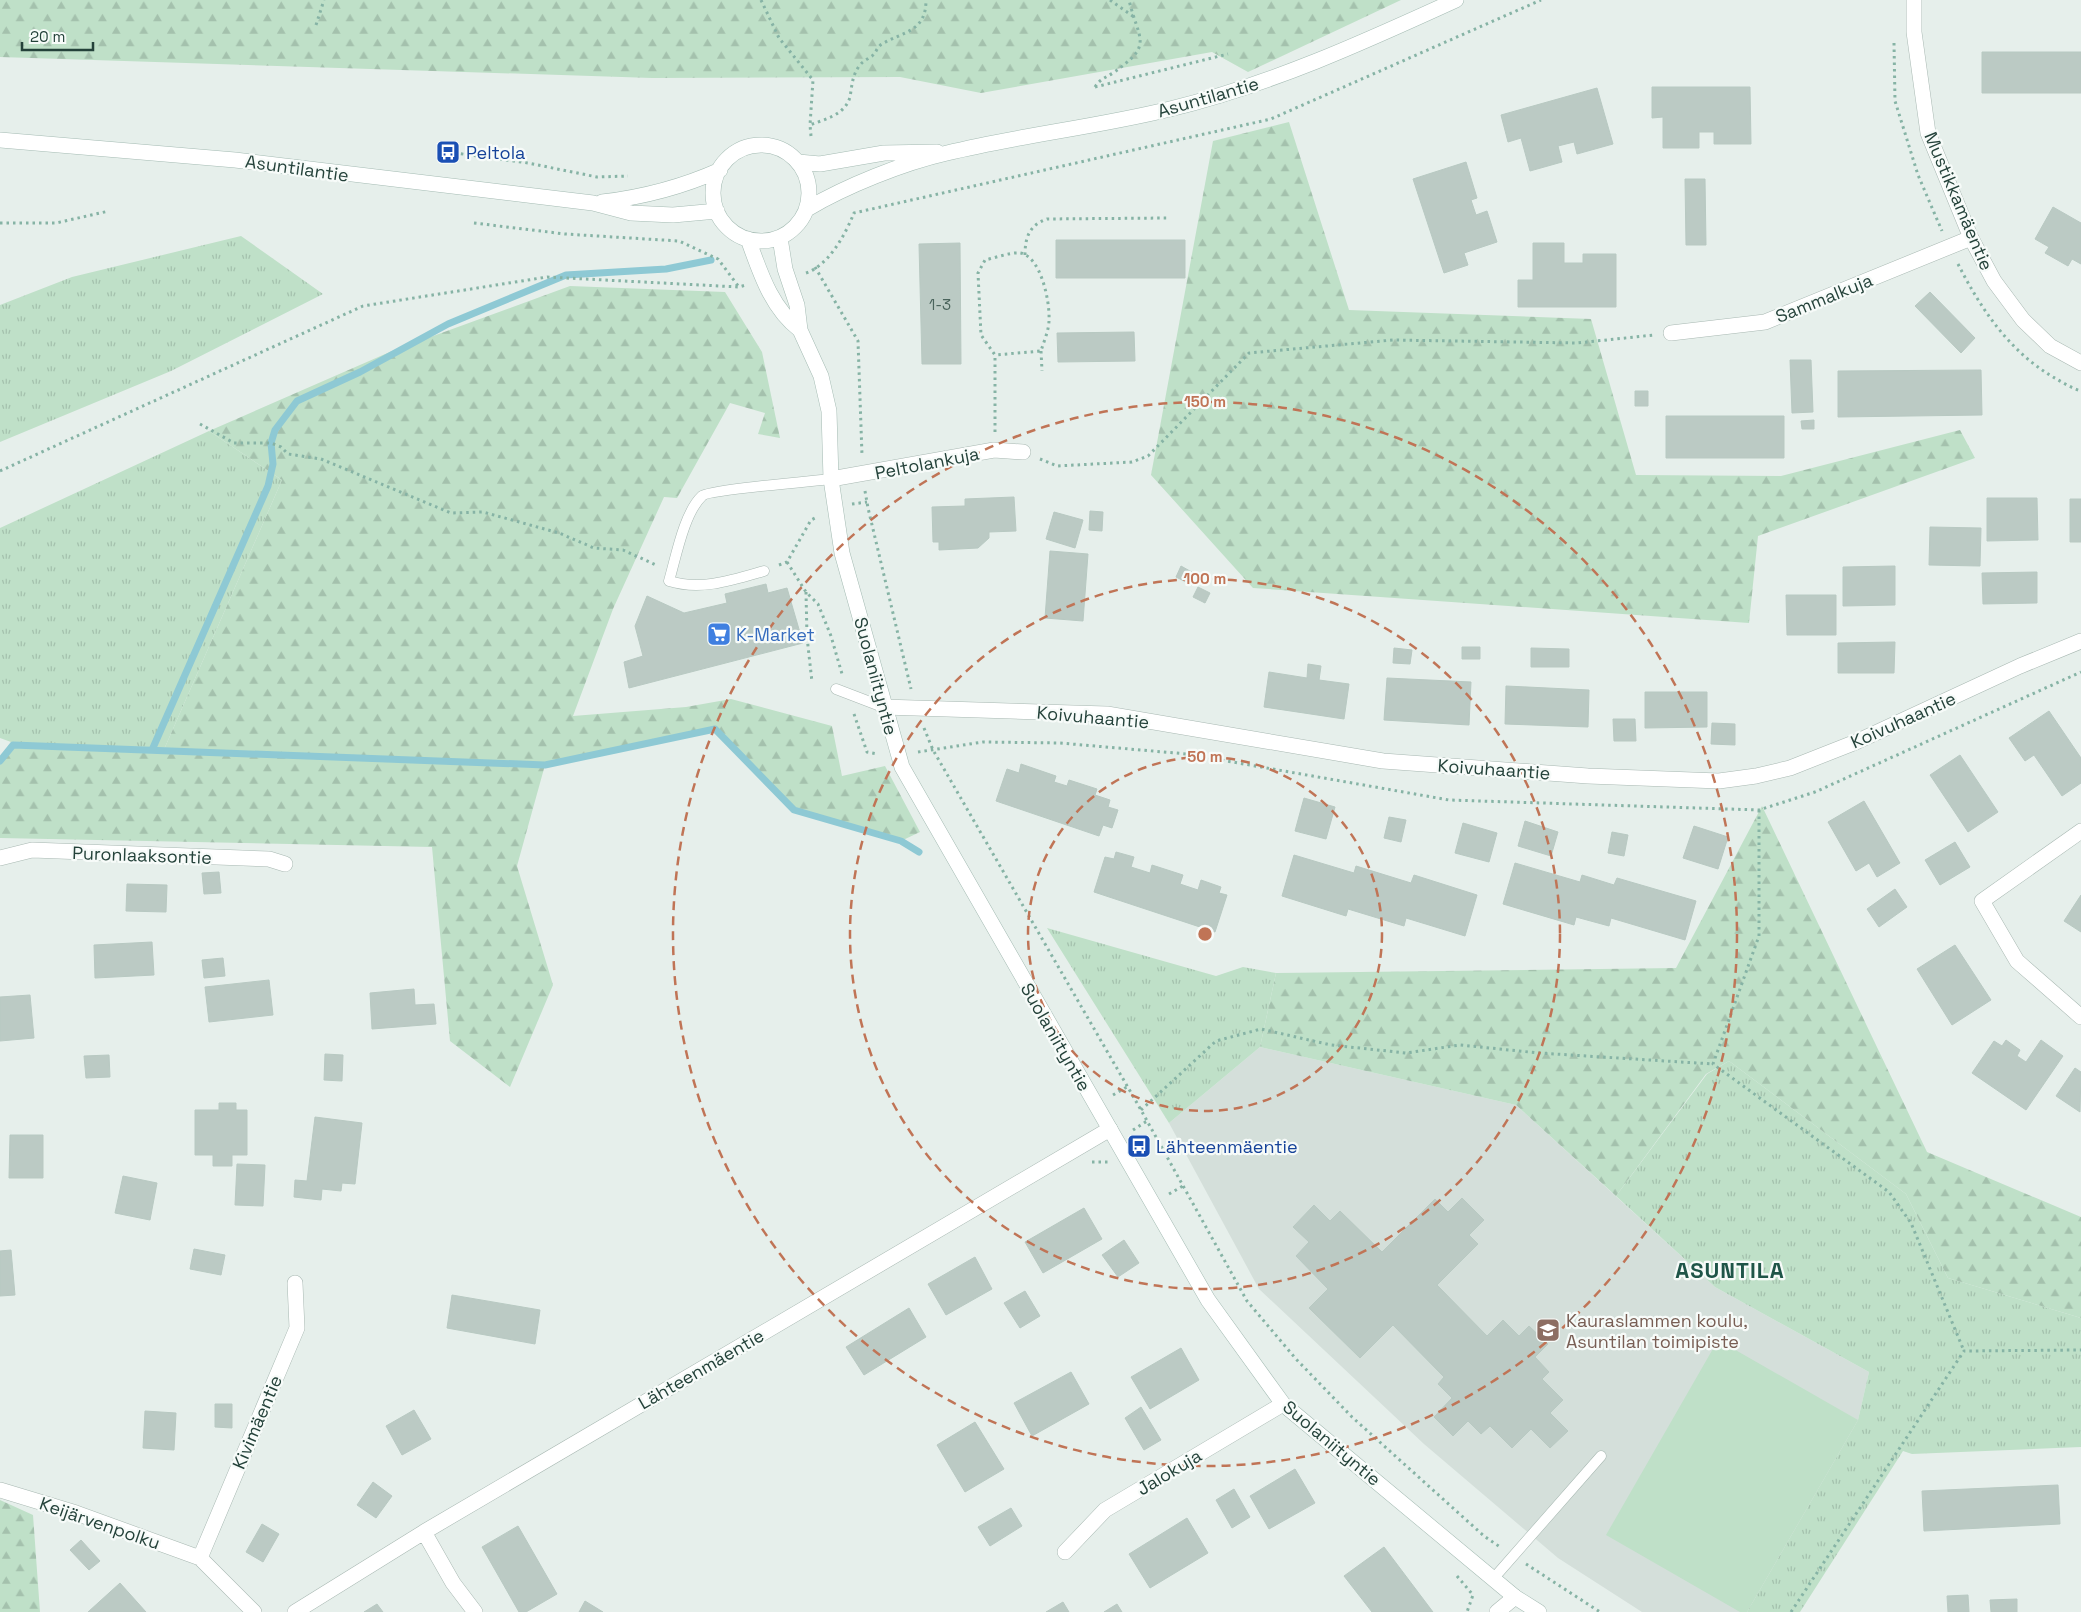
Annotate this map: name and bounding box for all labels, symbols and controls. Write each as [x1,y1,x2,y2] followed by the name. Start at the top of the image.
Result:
[22,20,94,52] scale bar
[30,27,65,46] text: 20 m
[1155,72,1261,122] street label: Asuntilantie
[1919,128,1999,274] street label: Mustikkamäentie
[435,139,461,165] bus stop icon: Peltola
[466,141,525,164] place label: Peltola
[244,149,350,187] street label: Asuntilantie
[1772,268,1876,328] street label: Sammalkuja
[929,295,951,314] house number: 1-3
[1184,392,1226,411] text: 150 m
[873,442,981,484] street label: Peltolankuja
[1184,569,1226,588] text: 100 m
[849,614,903,738] street label: Suolaniityntie
[706,621,732,647] supermarket icon: K-Market
[736,623,815,646] place label: K-Market
[1847,687,1959,753] street label: Koivuhaantie
[1036,701,1150,733] street label: Koivuhaantie
[1187,747,1223,766] text: 50 m
[1437,754,1551,784] street label: Koivuhaantie
[72,841,212,869] street label: Puronlaaksontie
[1196,925,1214,943] centre of rings
[1016,979,1096,1095] street label: Suolaniityntie
[1126,1133,1152,1159] bus stop icon: Lähteenmäentie
[1156,1135,1298,1158] place label: Lähteenmäentie
[1675,1256,1785,1284] district label: ASUNTILA
[1566,1309,1748,1353] place label: Kauraslammen koulu, Asuntilan toimipiste
[1535,1317,1561,1343] school or university icon: Kauraslammen koulu, Asuntilan toimipiste
[634,1324,768,1414] street label: Lähteenmäentie
[227,1372,287,1472] street label: Kivimäentie
[1278,1395,1386,1491] street label: Suolaniityntie
[1132,1444,1206,1500] street label: Jalokuja
[37,1492,163,1554] street label: Keijärvenpolku

